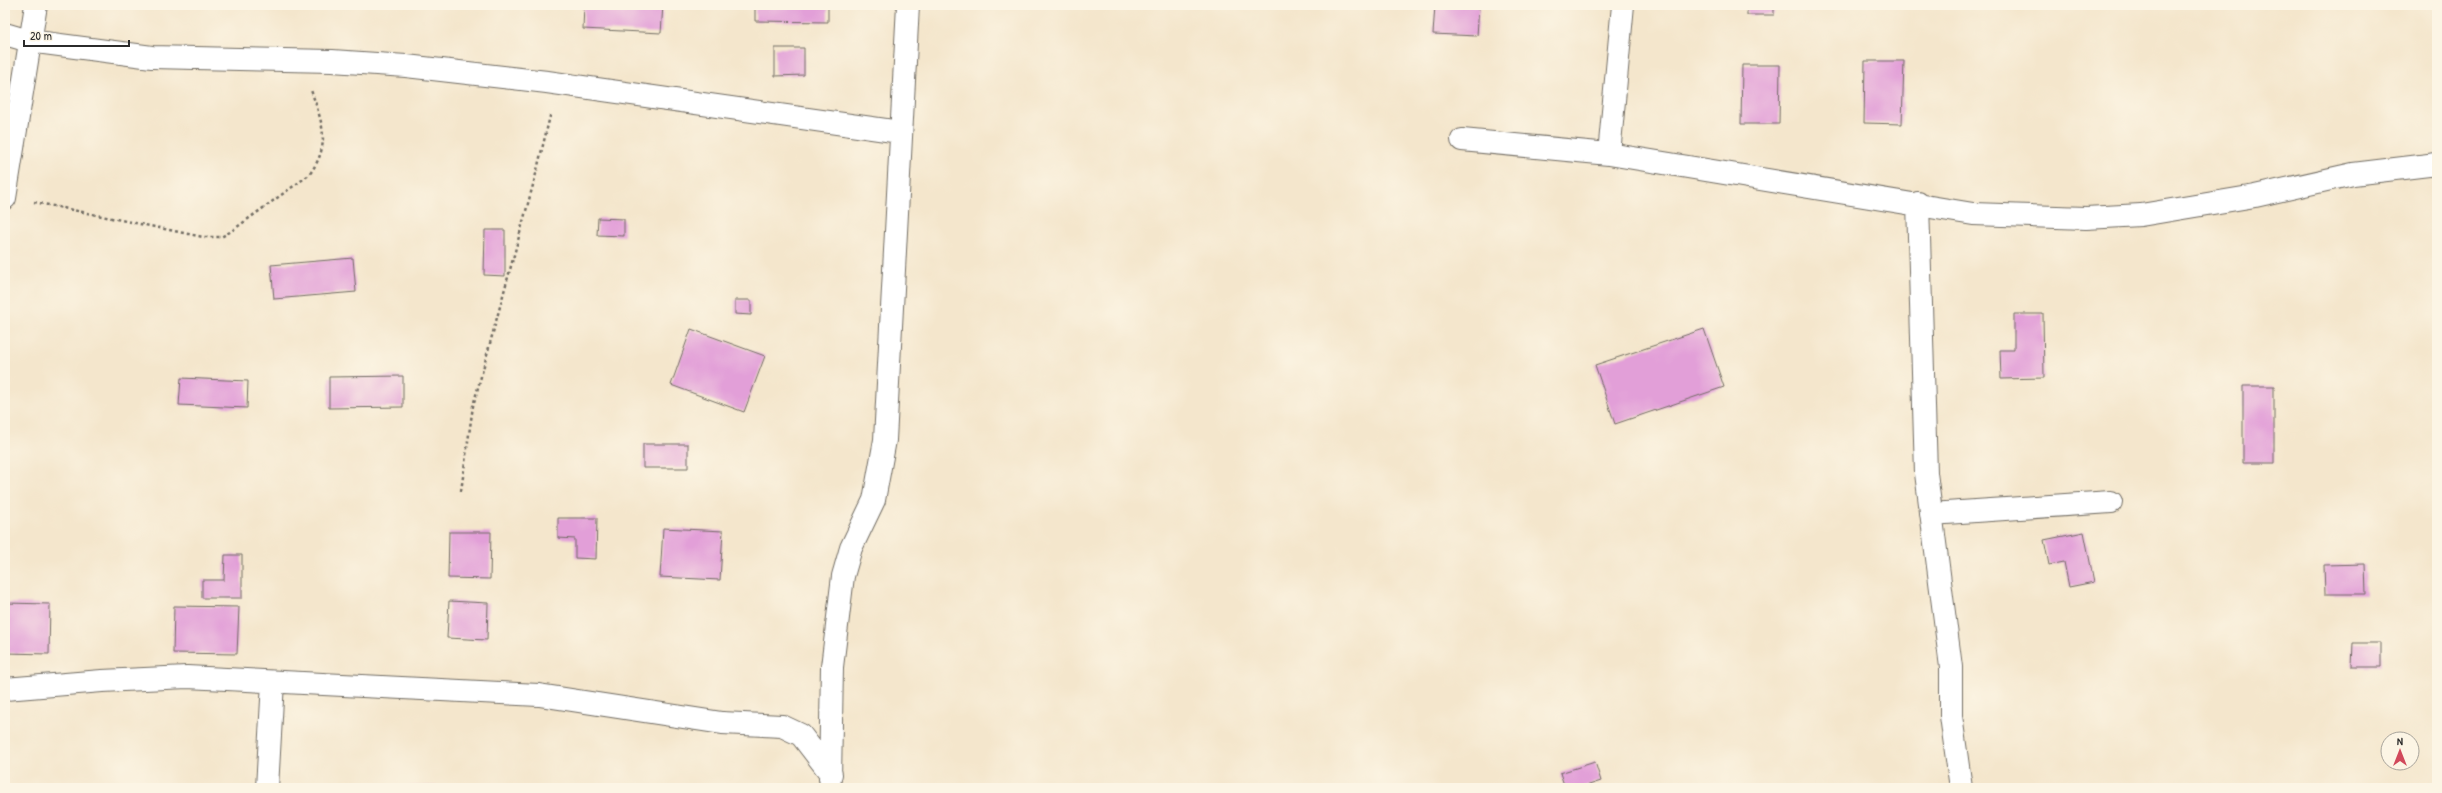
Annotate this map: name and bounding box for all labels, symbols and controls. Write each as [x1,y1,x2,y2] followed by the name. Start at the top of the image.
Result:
[24,22,129,48] scale bar
[30,27,52,44] text: 20 m
[2380,731,2420,771] north arrow
[2397,734,2403,748] text: N

